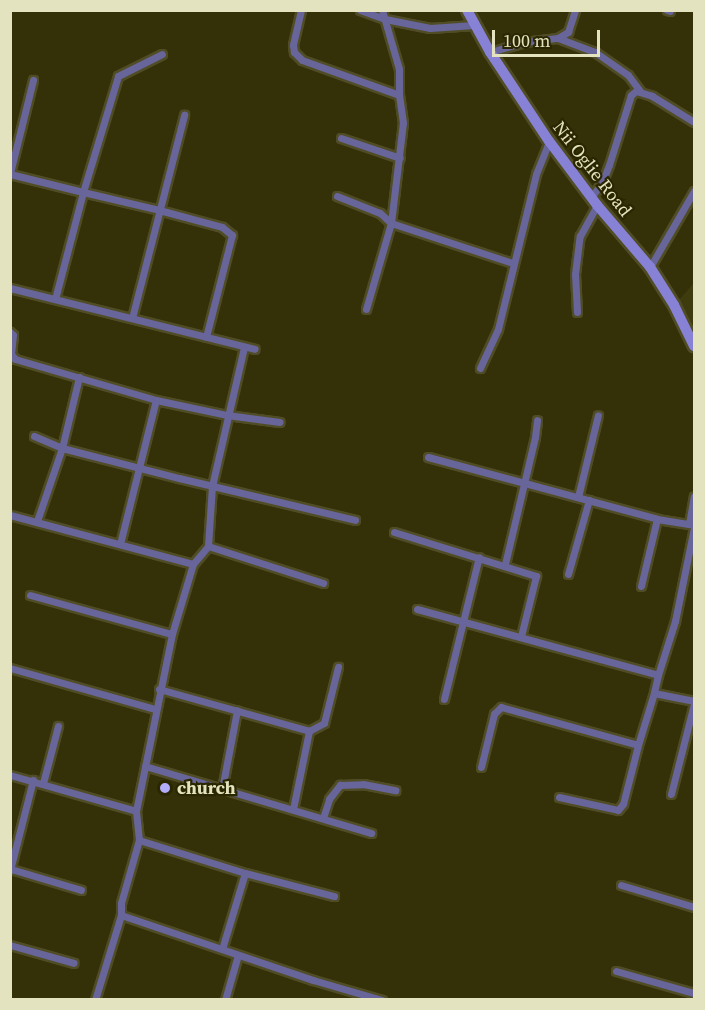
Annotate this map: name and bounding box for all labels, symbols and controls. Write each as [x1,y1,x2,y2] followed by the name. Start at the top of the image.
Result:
[495,18,603,56] scale bar
[503,28,550,53] text: 100 m
[548,117,636,221] street label: Nii Oglie Road
[177,777,236,799] place label: church
[158,781,172,795] marker: church

